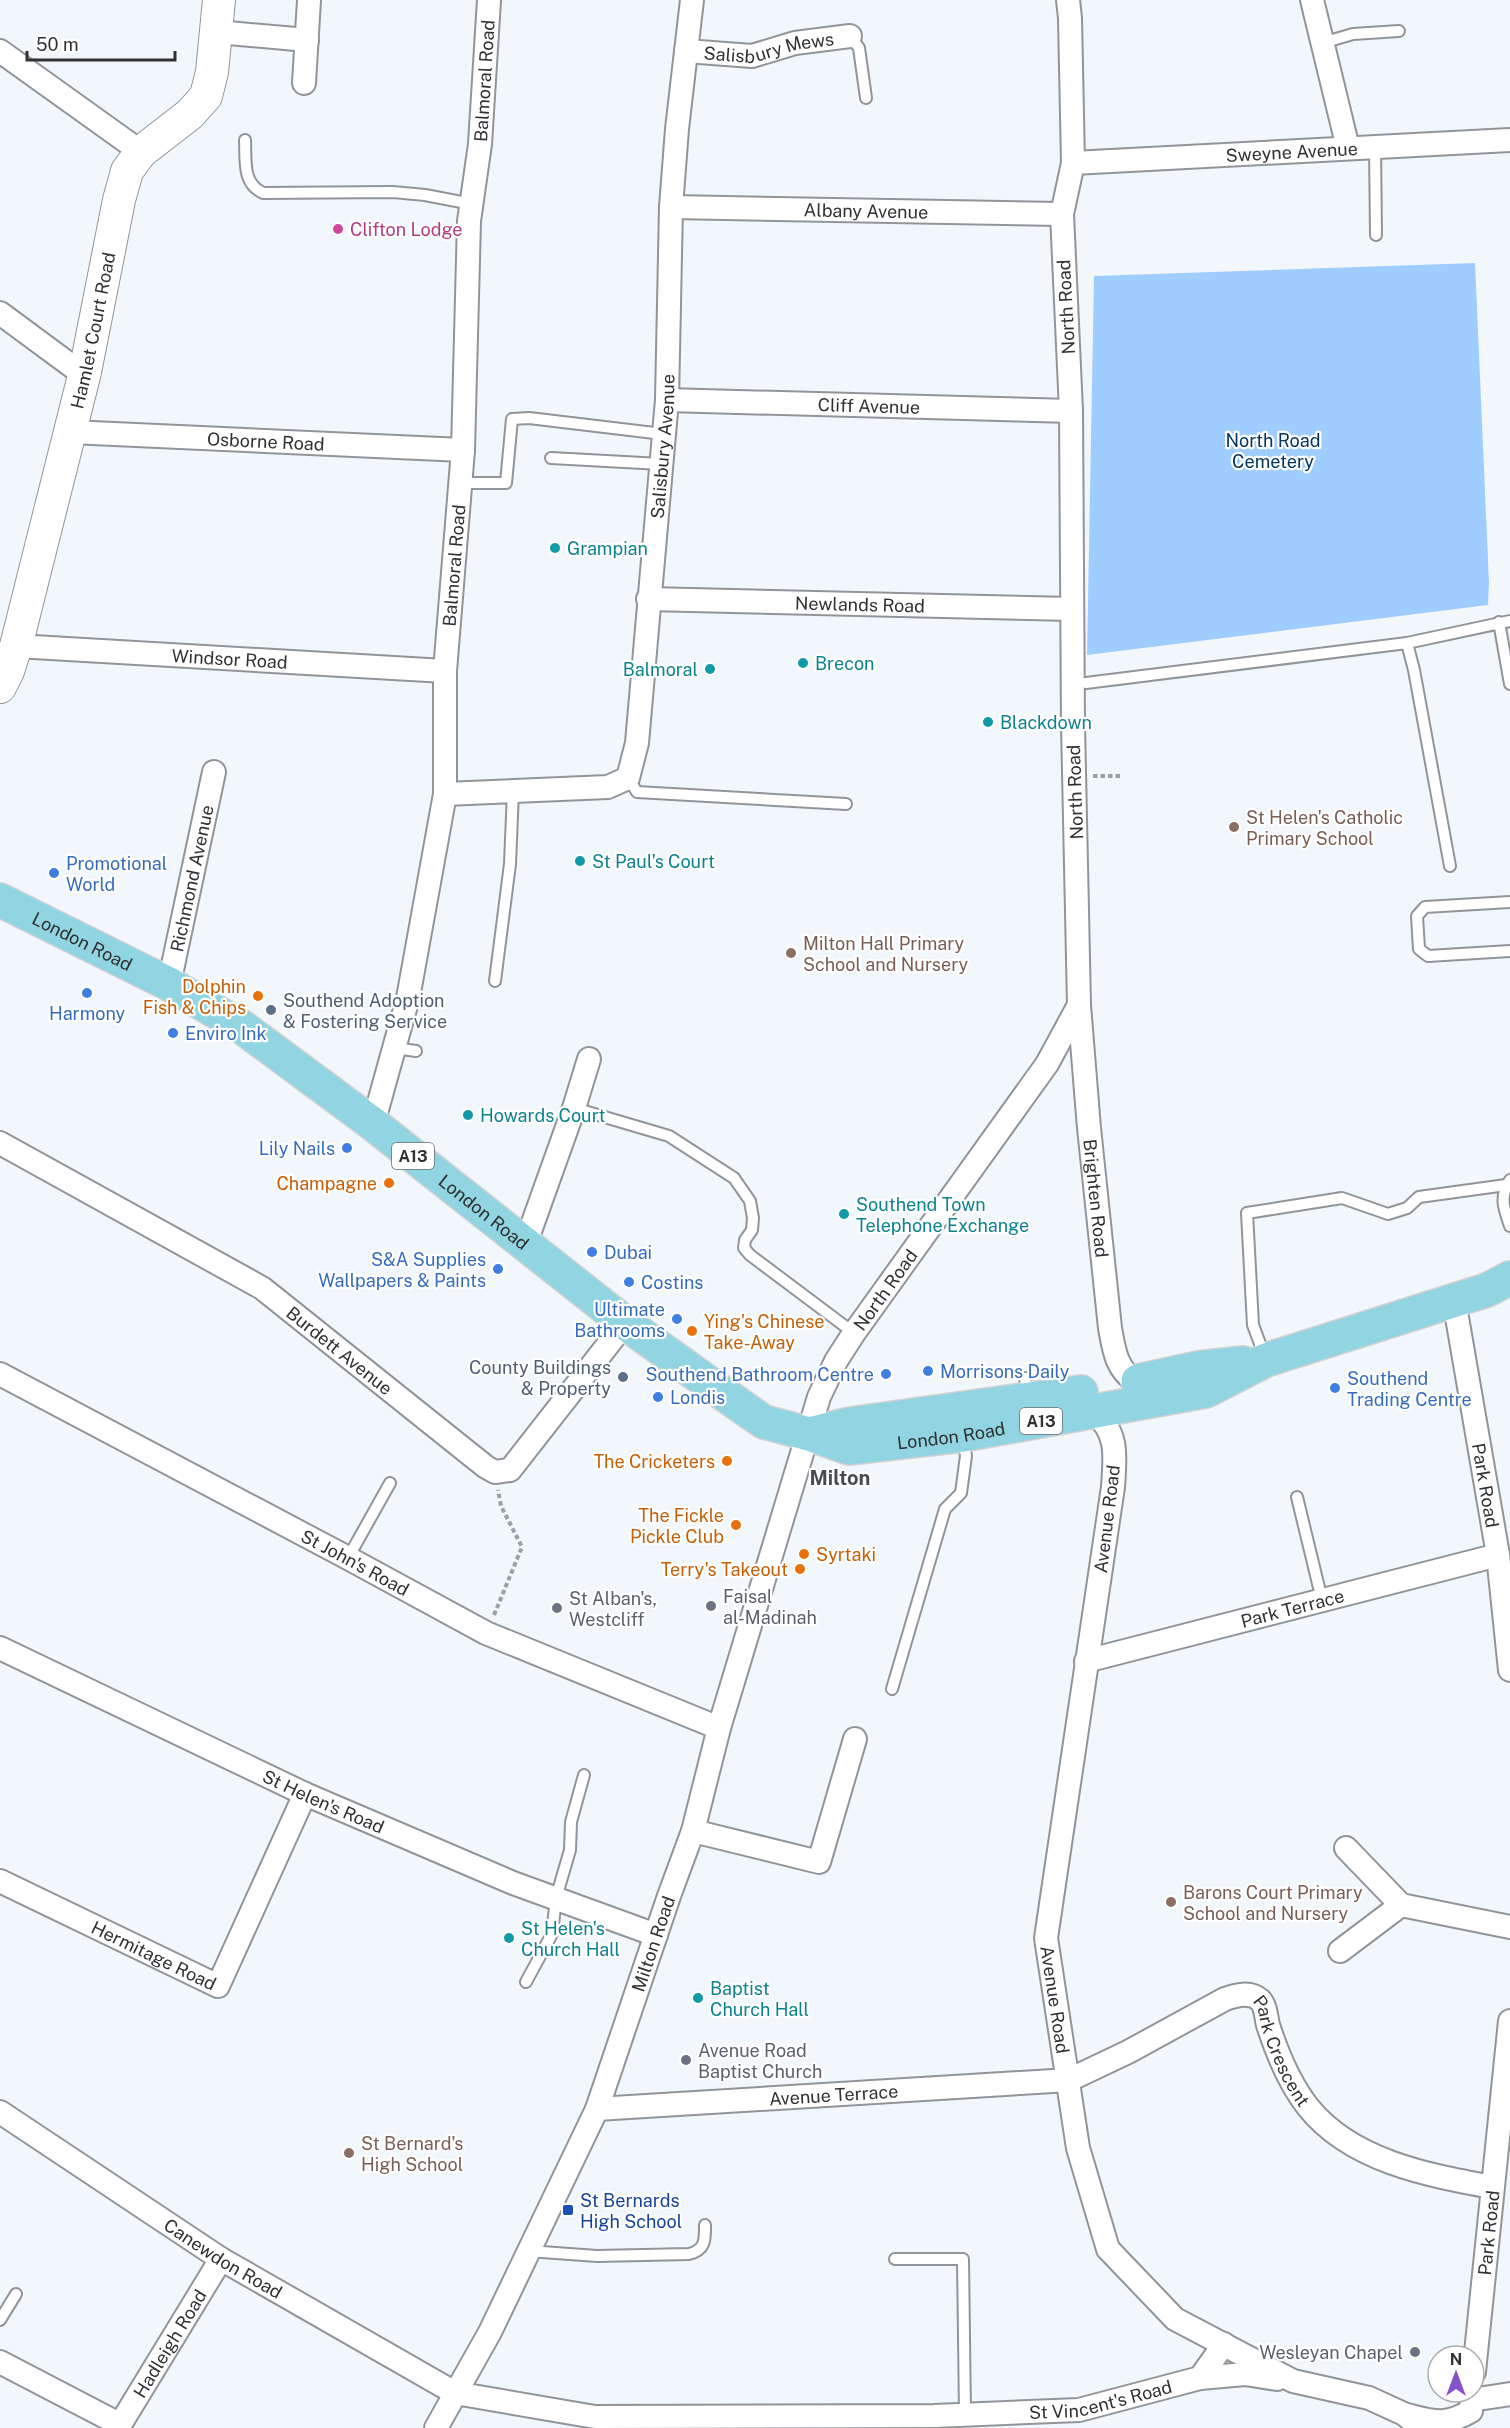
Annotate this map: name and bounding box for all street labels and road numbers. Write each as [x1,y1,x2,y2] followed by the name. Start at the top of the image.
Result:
[470,19,498,143] street label: Balmoral Road
[703,28,835,67] street label: Salisbury Mews
[1225,138,1358,165] street label: Sweyne Avenue
[803,199,928,222] street label: Albany Avenue
[66,250,119,411] street label: Hamlet Court Road
[1053,259,1079,355] street label: North Road
[646,374,678,520] street label: Salisbury Avenue
[818,394,920,417] street label: Cliff Avenue
[207,428,325,454] street label: Osborne Road
[438,504,469,627] street label: Balmoral Road
[795,592,925,616] street label: Newlands Road
[171,645,288,672] street label: Windsor Road
[1063,744,1087,840] street label: North Road
[166,803,217,954] street label: Richmond Avenue
[29,907,136,975] street label: London Road
[1080,1138,1113,1259] street label: Brighten Road
[392,1143,434,1169] road number: A13
[435,1170,533,1254] street label: London Road
[849,1245,921,1334] street label: North Road
[283,1302,397,1399] street label: Burdett Avenue
[1020,1408,1062,1434] road number: A13
[896,1417,1007,1453] street label: London Road
[1468,1441,1504,1529] street label: Park Road
[1090,1464,1124,1574] street label: Avenue Road
[298,1525,413,1600] street label: St John's Road
[1238,1585,1346,1631] street label: Park Terrace
[259,1765,388,1837] street label: St Helen's Road
[627,1893,679,1994] street label: Milton Road
[88,1916,220,1994] street label: Hermitage Road
[1037,1944,1074,2055] street label: Avenue Road
[1249,1991,1314,2110] street label: Park Crescent
[768,2080,899,2109] street label: Avenue Terrace
[1473,2189,1503,2276] street label: Park Road
[160,2214,286,2302] street label: Canewdon Road
[129,2286,210,2401] street label: Hadleigh Road
[1029,2375,1174,2423] street label: St Vincent's Road

